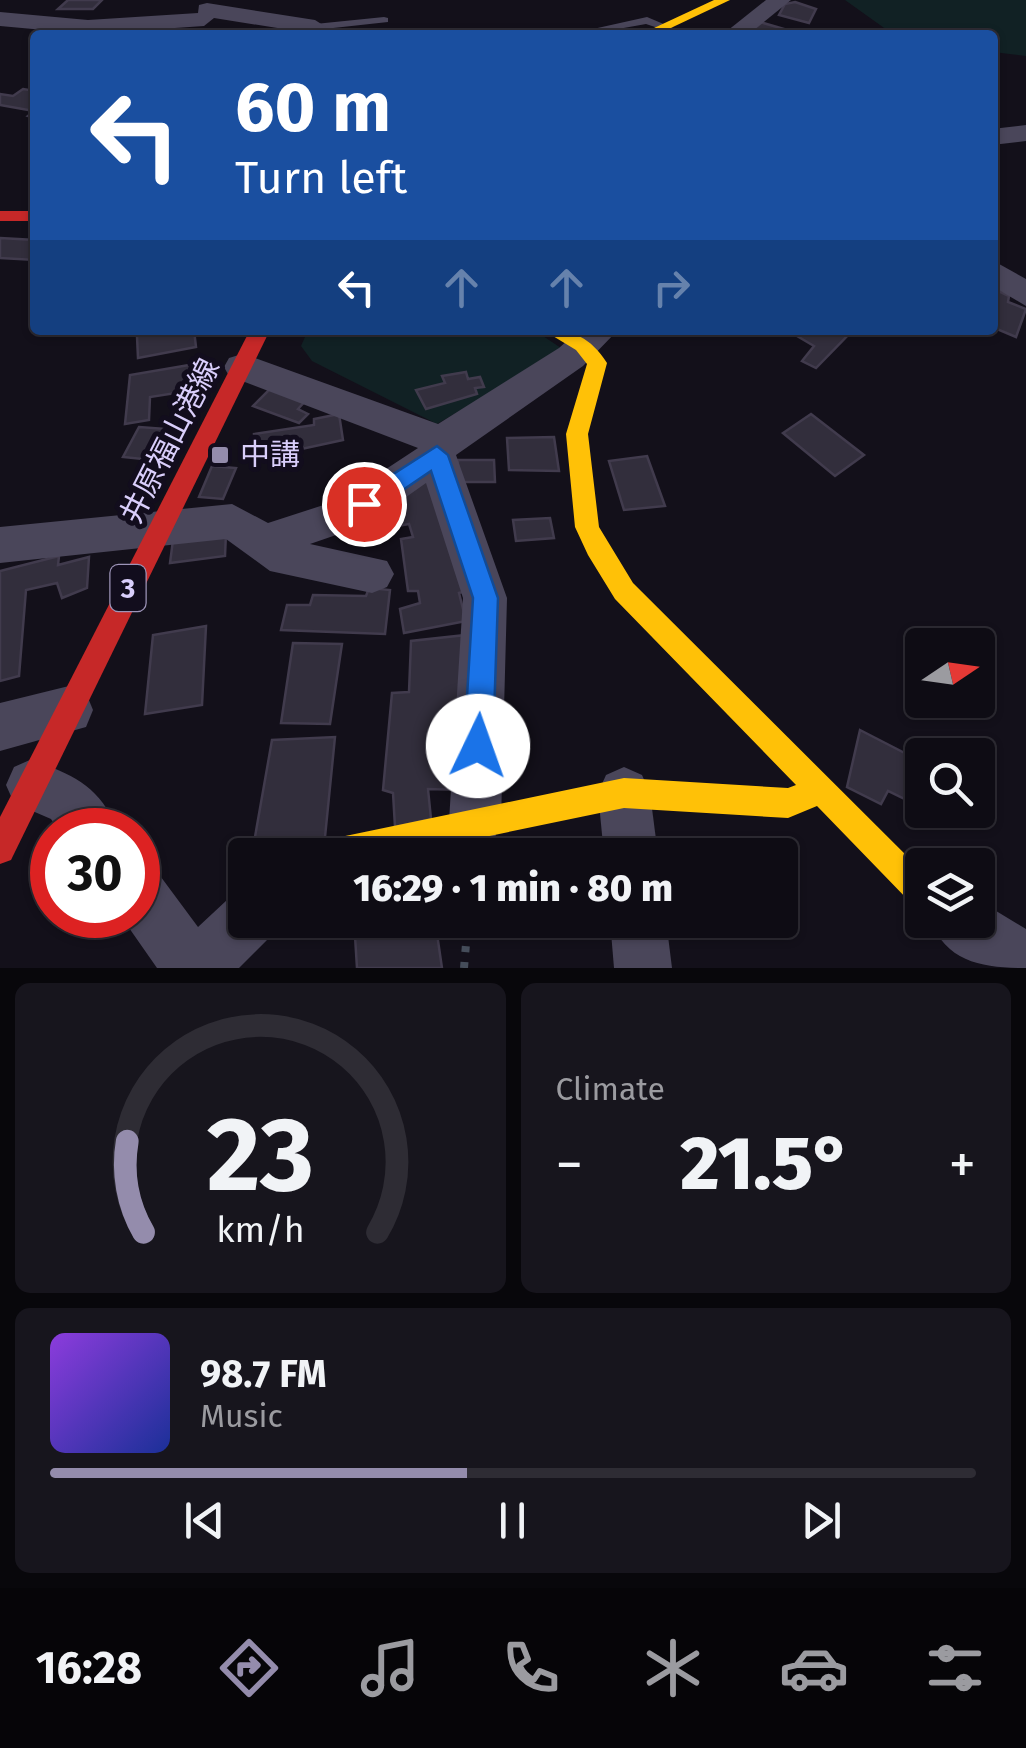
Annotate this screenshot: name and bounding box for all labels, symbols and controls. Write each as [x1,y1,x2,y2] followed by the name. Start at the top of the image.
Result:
[235,66,391,150] text: 60 m
[70,70,200,200] icon: left
[235,151,407,205] text: Turn left
[329,260,384,315] icon: left
[434,260,489,315] icon: ahead
[539,260,594,315] icon: ahead
[644,260,699,315] icon: right
[113,353,227,529] street label: 井原福山港線
[240,437,300,473] place label: 中講
[209,444,231,466] marker: 中講
[322,462,407,547] pin
[337,477,392,532] icon: arrive
[110,565,146,611] road number: 3
[905,628,995,718] north arrow
[905,628,995,938] map controls
[426,694,530,798] position arrow
[905,738,995,828] button: search
[30,808,160,938] speed limit sign: 30
[905,848,995,938] button: layers
[353,865,673,911] text: 16:29 · 1 min · 80 m
[556,1070,665,1108] text: Climate
[207,1093,314,1218] text: 23
[680,1119,851,1209] text: 21.5°
[556,1132,583,1198] text: −
[949,1132,976,1198] text: +
[216,1209,304,1251] text: km/h
[200,1351,327,1397] text: 98.7 FM
[200,1397,283,1435] text: Music
[177,1493,232,1548] icon: previous
[485,1493,540,1548] icon: pause
[794,1493,849,1548] icon: next
[214,1633,284,1703] icon: directions
[355,1633,425,1703] icon: music
[496,1633,566,1703] icon: phone
[638,1633,708,1703] icon: climate
[779,1633,849,1703] icon: car
[920,1633,990,1703] icon: filters
[36,1641,142,1695] text: 16:28

